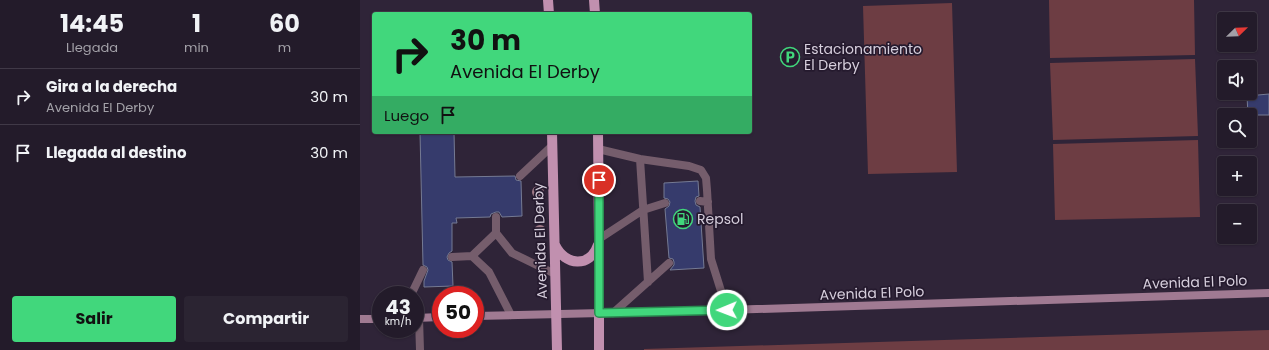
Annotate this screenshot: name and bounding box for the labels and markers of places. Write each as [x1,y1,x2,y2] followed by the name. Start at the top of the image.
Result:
[804,39,922,75] place label: Estacionamiento El Derby
[779,46,801,68] parking icon: Estacionamiento El Derby
[582,163,616,197] pin
[672,208,694,230] fuel station icon: Repsol
[697,209,743,229] place label: Repsol

